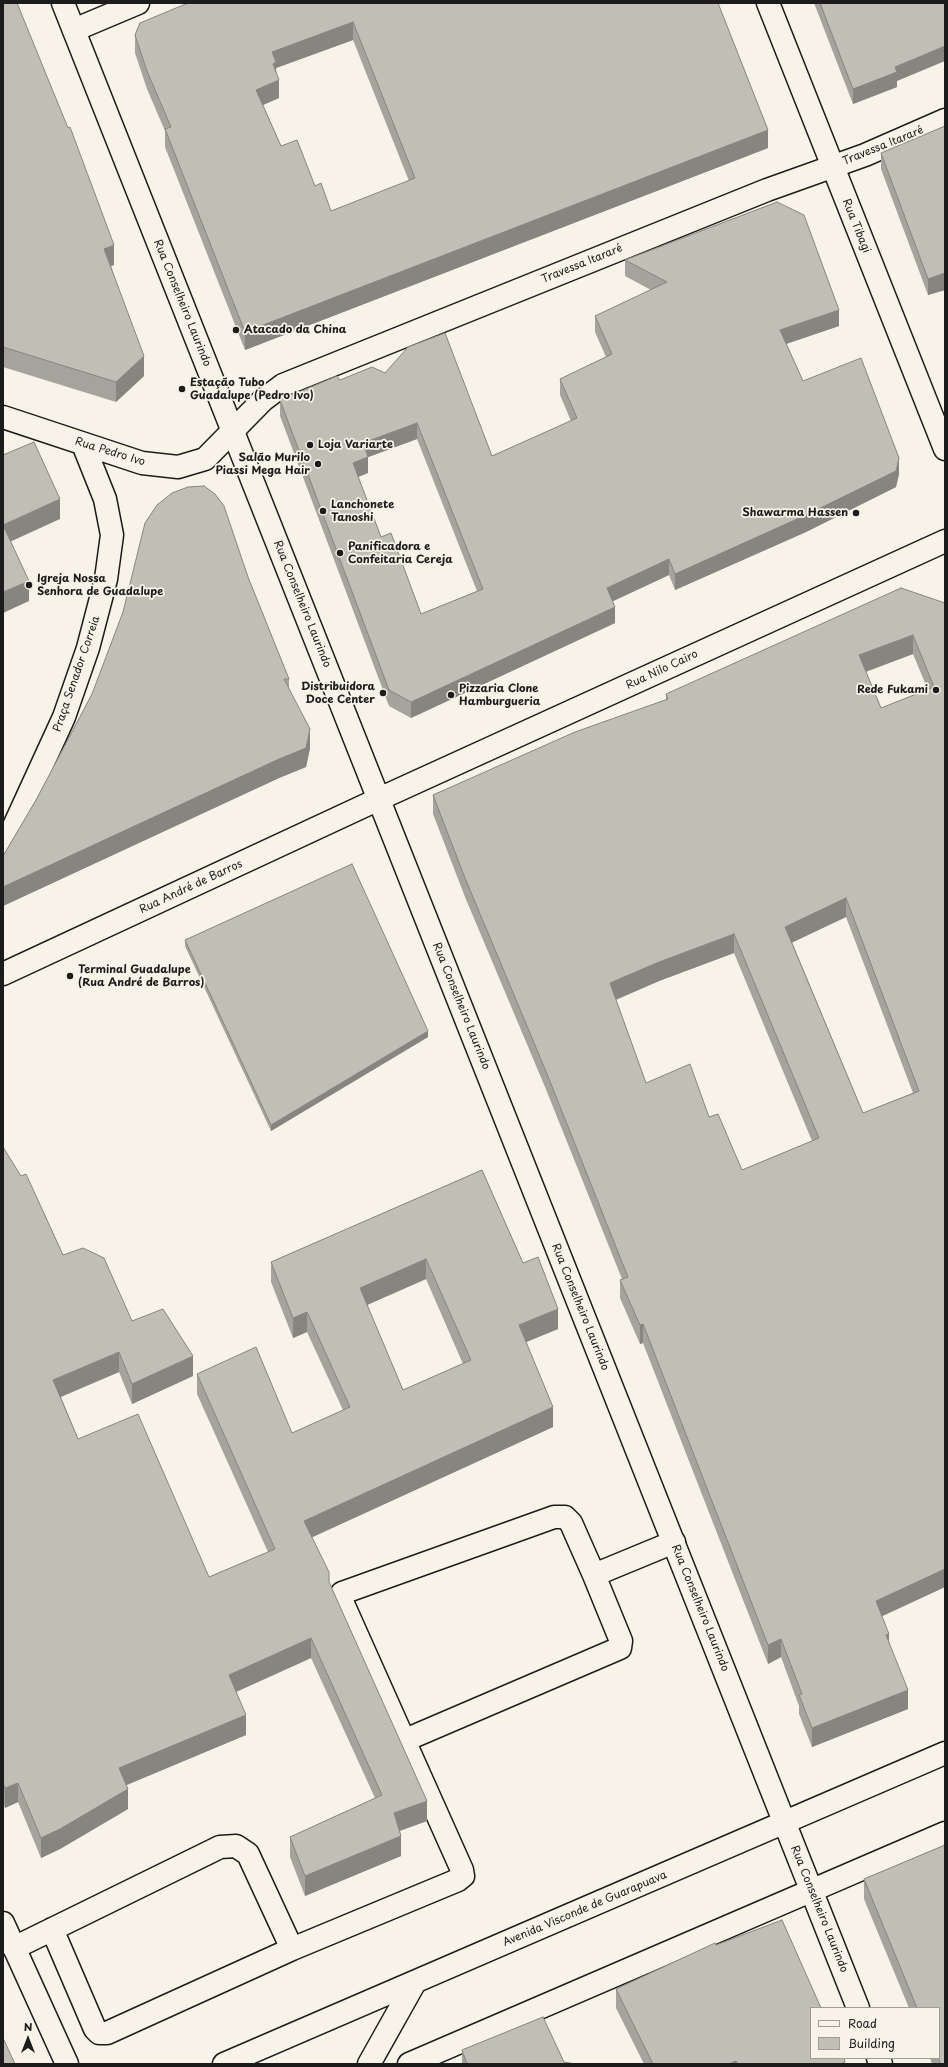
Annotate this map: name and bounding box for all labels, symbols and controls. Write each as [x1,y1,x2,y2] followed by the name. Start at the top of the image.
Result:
[841,124,925,168] street label: Travessa Itararé
[839,197,873,255] street label: Rua Tibagi
[150,238,214,368] street label: Rua Conselheiro Laurindo
[540,242,624,286] street label: Travessa Itararé
[244,323,346,337] place label: Atacado da China
[231,325,241,335] marker: Atacado da China
[190,376,314,402] place label: Estação Tubo Guadalupe (Pedro Ivo)
[177,384,187,394] marker: Estação Tubo Guadalupe (Pedro Ivo)
[73,435,147,469] street label: Rua Pedro Ivo
[318,438,393,452] place label: Loja Variarte
[305,440,315,450] marker: Loja Variarte
[216,451,310,477] place label: Salão Murilo Piassi Mega Hair
[313,459,323,469] marker: Salão Murilo Piassi Mega Hair
[331,498,394,524] place label: Lanchonete Tanoshi
[318,506,328,516] marker: Lanchonete Tanoshi
[742,506,848,520] place label: Shawarma Hassen
[851,508,861,518] marker: Shawarma Hassen
[270,539,334,669] street label: Rua Conselheiro Laurindo
[348,540,453,566] place label: Panificadora e Confeitaria Cereja
[335,548,345,558] marker: Panificadora e Confeitaria Cereja
[37,572,163,598] place label: Igreja Nossa Senhora de Guadalupe
[24,580,34,590] marker: Igreja Nossa Senhora de Guadalupe
[51,614,103,734] street label: Praça Senador Correia
[624,648,700,692] street label: Rua Nilo Cairo
[301,680,375,706] place label: Distribuidora Doce Center
[459,682,540,708] place label: Pizzaria Clone Hamburgueria
[857,683,928,697] place label: Rede Fukami
[931,685,941,695] marker: Rede Fukami
[378,688,388,698] marker: Distribuidora Doce Center
[446,690,456,700] marker: Pizzaria Clone Hamburgueria
[137,857,245,917] street label: Rua André de Barros
[429,941,493,1071] street label: Rua Conselheiro Laurindo
[78,963,204,989] place label: Terminal Guadalupe (Rua André de Barros)
[65,971,75,981] marker: Terminal Guadalupe (Rua André de Barros)
[548,1242,612,1372] street label: Rua Conselheiro Laurindo
[668,1543,732,1673] street label: Rua Conselheiro Laurindo
[787,1844,851,1974] street label: Rua Conselheiro Laurindo
[501,1868,669,1950] street label: Avenida Visconde de Guarapuava
[810,2007,940,2059] legend
[848,2014,877,2032] text: Road
[24,2018,32,2035] text: N
[8,2019,48,2059] north arrow
[848,2034,895,2052] text: Building

